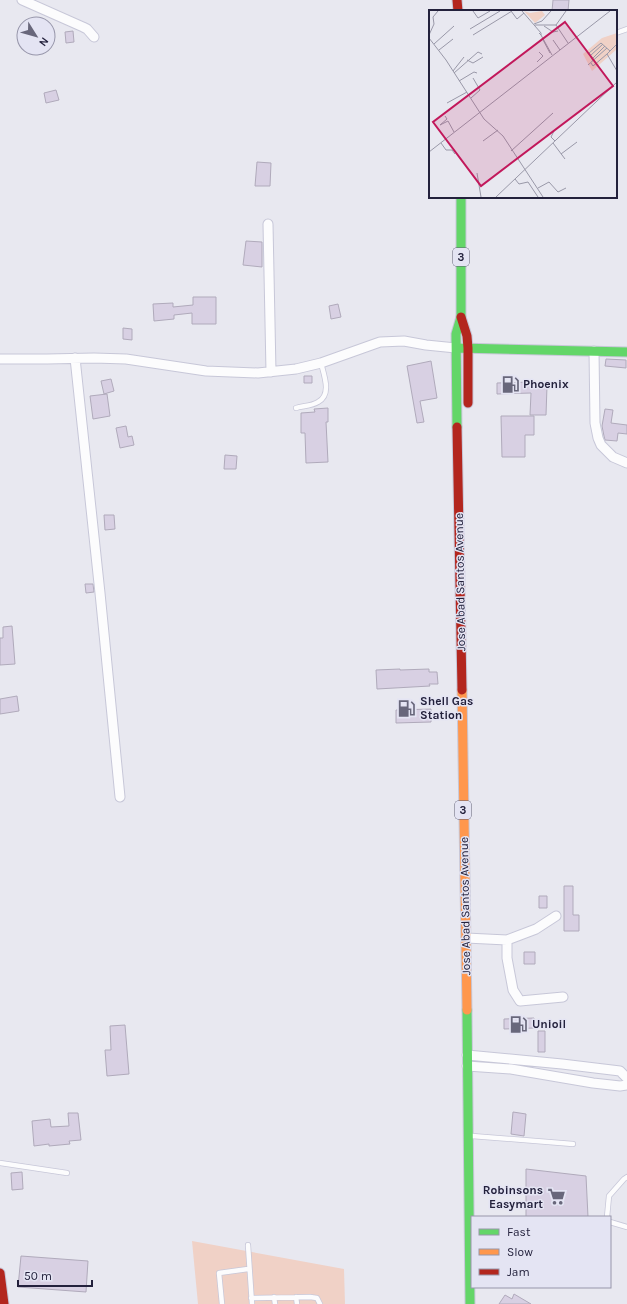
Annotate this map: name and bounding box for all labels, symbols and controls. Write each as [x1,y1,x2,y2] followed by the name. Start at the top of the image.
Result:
[429,10,617,198] inset map
[16,16,56,56] north arrow
[36,35,51,49] text: N
[453,248,469,266] road number: 3
[500,374,520,394] fuel station icon: Phoenix
[523,377,569,391] place label: Phoenix
[452,513,468,651] street label: Jose Abad Santos Avenue
[420,694,473,722] place label: Shell Gas Station
[397,698,417,718] fuel station icon: Shell Gas Station
[455,801,471,819] road number: 3
[457,837,473,975] street label: Jose Abad Santos Avenue
[509,1014,529,1034] fuel station icon: Unioil
[532,1017,566,1031] place label: Unioil
[483,1183,543,1211] place label: Robinsons Easymart
[546,1187,566,1207] supermarket icon: Robinsons Easymart
[471,1216,611,1288] legend
[507,1225,531,1239] text: Fast
[507,1245,533,1259] text: Slow
[18,1262,92,1288] scale bar
[507,1265,530,1279] text: Jam
[24,1269,52,1283] text: 50 m

